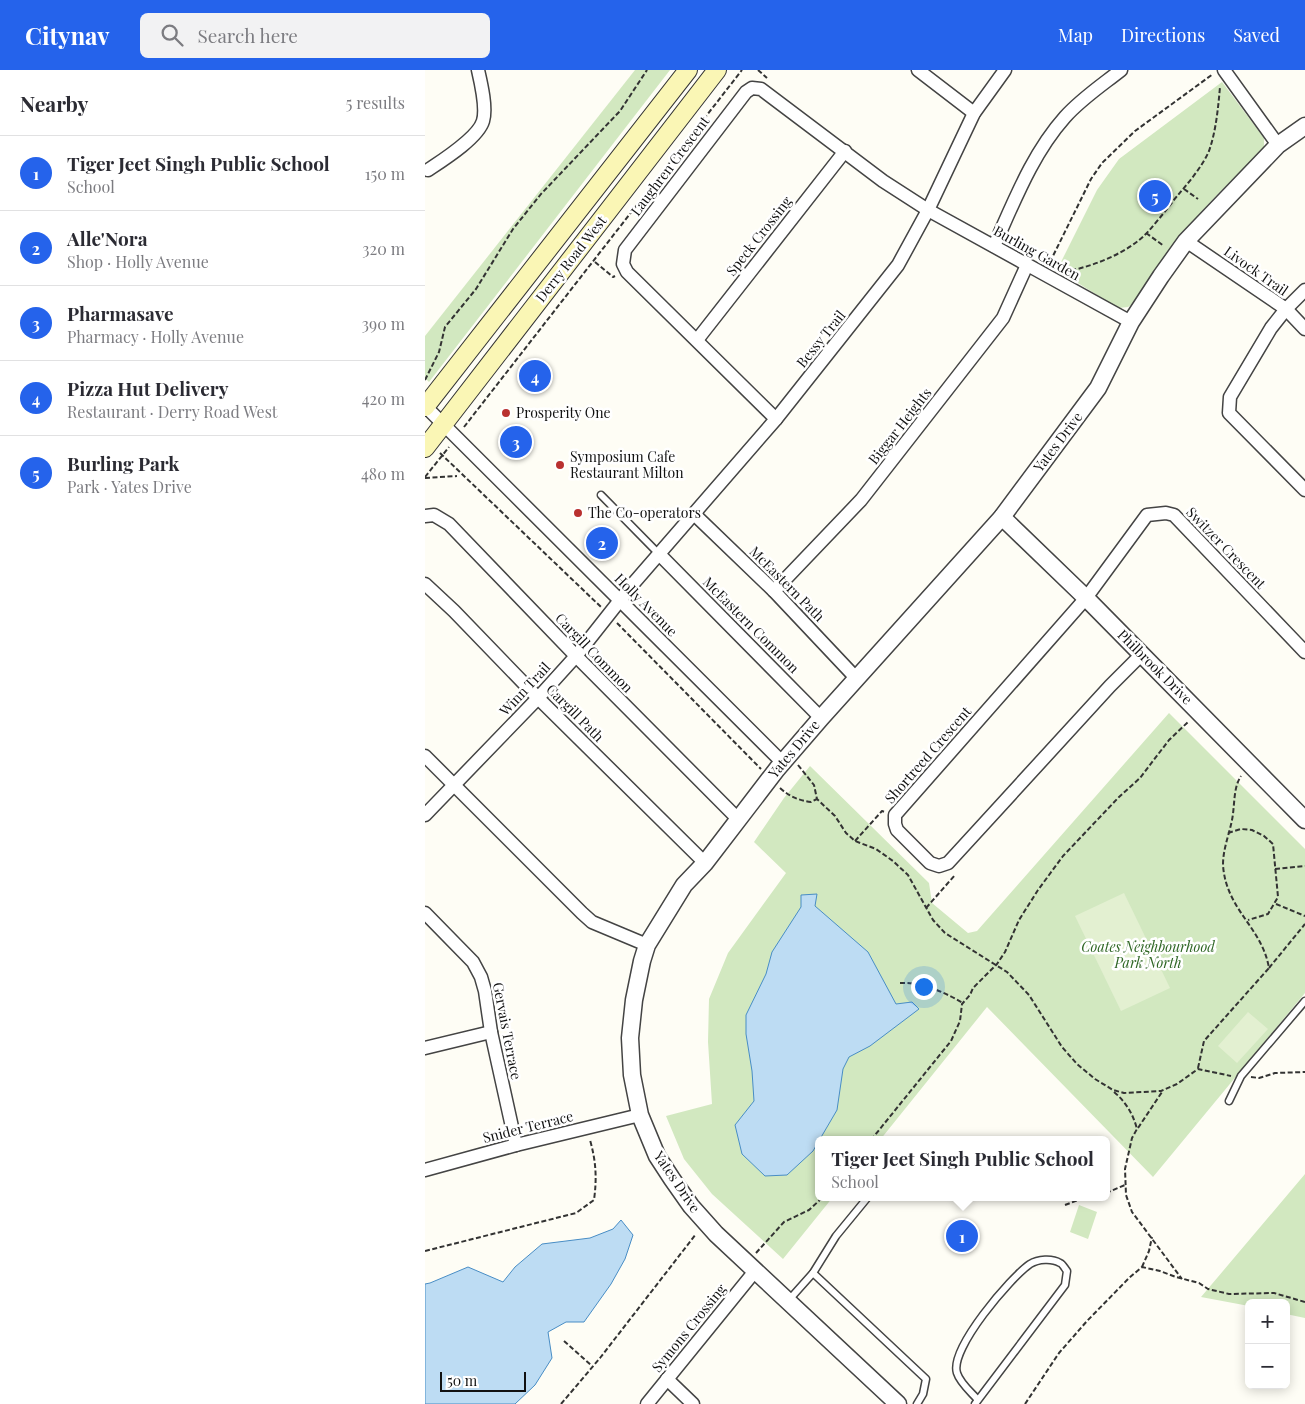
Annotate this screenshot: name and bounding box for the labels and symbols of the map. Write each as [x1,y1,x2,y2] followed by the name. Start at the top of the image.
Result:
[626,111,714,219] street label: Laughren Crescent
[1139,177,1171,215] pin: 5
[722,192,796,279] street label: Speck Crossing
[531,211,611,306] street label: Derry Road West
[991,221,1085,285] street label: Burling Garden
[1220,242,1292,300] street label: Livock Trail
[792,306,849,371] street label: Bessy Trail
[519,357,551,395] pin: 4
[864,384,935,468] street label: Biggar Heights
[516,403,611,422] place label: Prosperity One
[500,407,512,419] marker: Prosperity One
[1028,408,1086,476] street label: Yates Drive
[500,423,532,461] pin: 3
[570,447,684,482] place label: Symposium Cafe Restaurant Milton
[554,459,566,471] marker: Symposium Cafe Restaurant Milton
[588,503,701,522] place label: The Co-operators
[1182,503,1271,593] street label: Switzer Crescent
[572,507,584,519] marker: The Co-operators
[586,524,618,562] pin: 2
[746,542,830,626] street label: McEastern Path
[611,569,682,640] street label: Holly Avenue
[699,572,804,677] street label: McEastern Common
[551,609,638,697] street label: Cargill Common
[1114,625,1197,708] street label: Philbrook Drive
[494,658,554,720] street label: Winn Trail
[542,680,609,746] street label: Cargill Path
[880,701,976,807] street label: Shortreed Crescent
[763,716,824,783] street label: Yates Drive
[1081,937,1215,972] park label: Coates Neighbourhood Park North
[911,974,937,1000] your location
[489,981,526,1081] street label: Gervais Terrace
[481,1106,575,1147] street label: Snider Terrace
[649,1146,705,1216] street label: Yates Drive
[946,1217,978,1255] pin: 1
[647,1279,730,1376] street label: Symons Crossing
[440,1369,526,1392] scale bar

